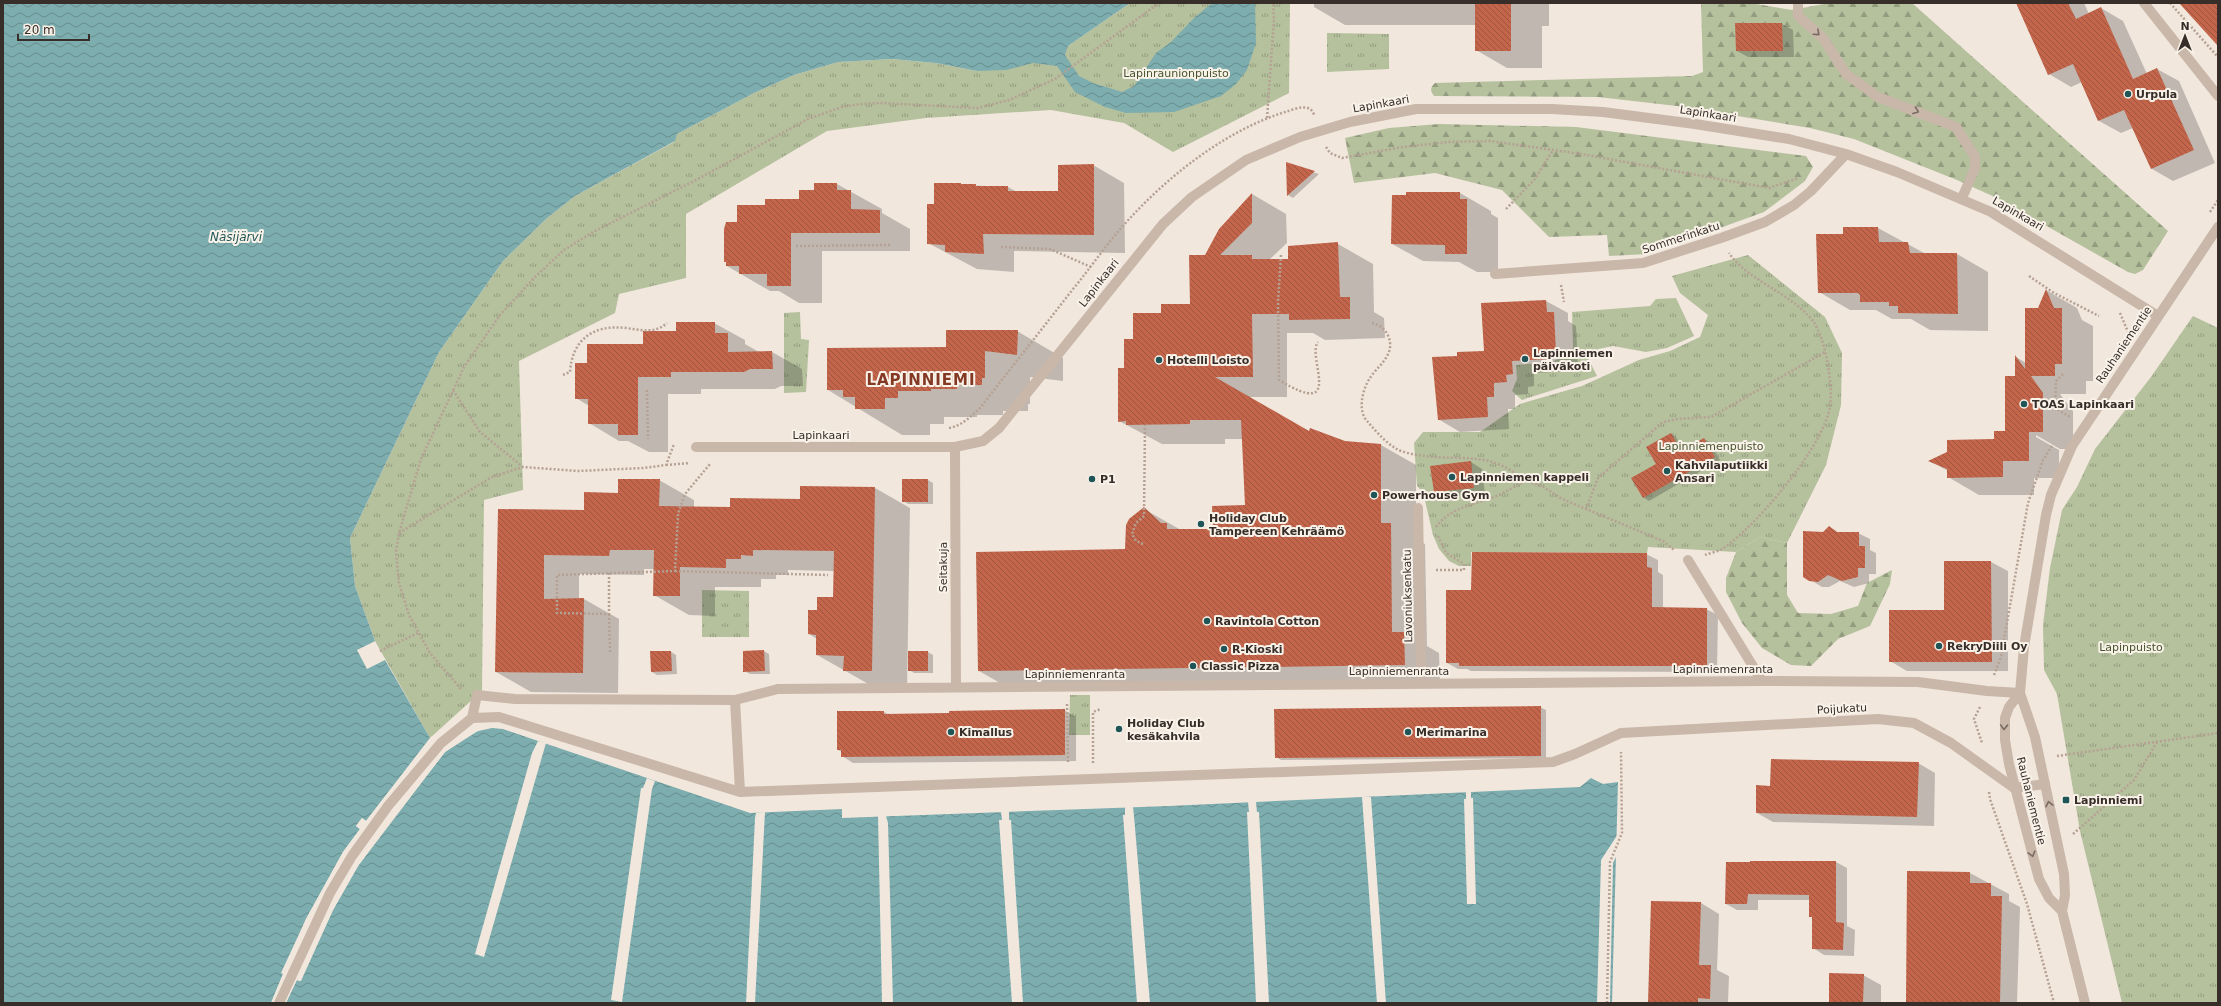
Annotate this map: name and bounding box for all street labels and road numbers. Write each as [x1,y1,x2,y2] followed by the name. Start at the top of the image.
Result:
[1352,93,1410,115] street label: Lapinkaari
[1679,103,1737,125] street label: Lapinkaari
[1990,194,2046,234] street label: Lapinkaari
[1641,219,1721,257] street label: Sommerinkatu
[1076,256,1122,310] street label: Lapinkaari
[2093,304,2155,386] street label: Rauhaniementie
[792,429,850,442] street label: Lapinkaari
[937,542,950,592] street label: Seitakuja
[1401,549,1415,643] street label: Lavoniuksenkatu
[1673,663,1773,676] street label: Lapinniemenranta
[1349,665,1449,678] street label: Lapinniemenranta
[1025,668,1125,681] street label: Lapinniemenranta
[1817,701,1867,717] street label: Poijukatu
[2014,756,2048,847] street label: Rauhaniementie

